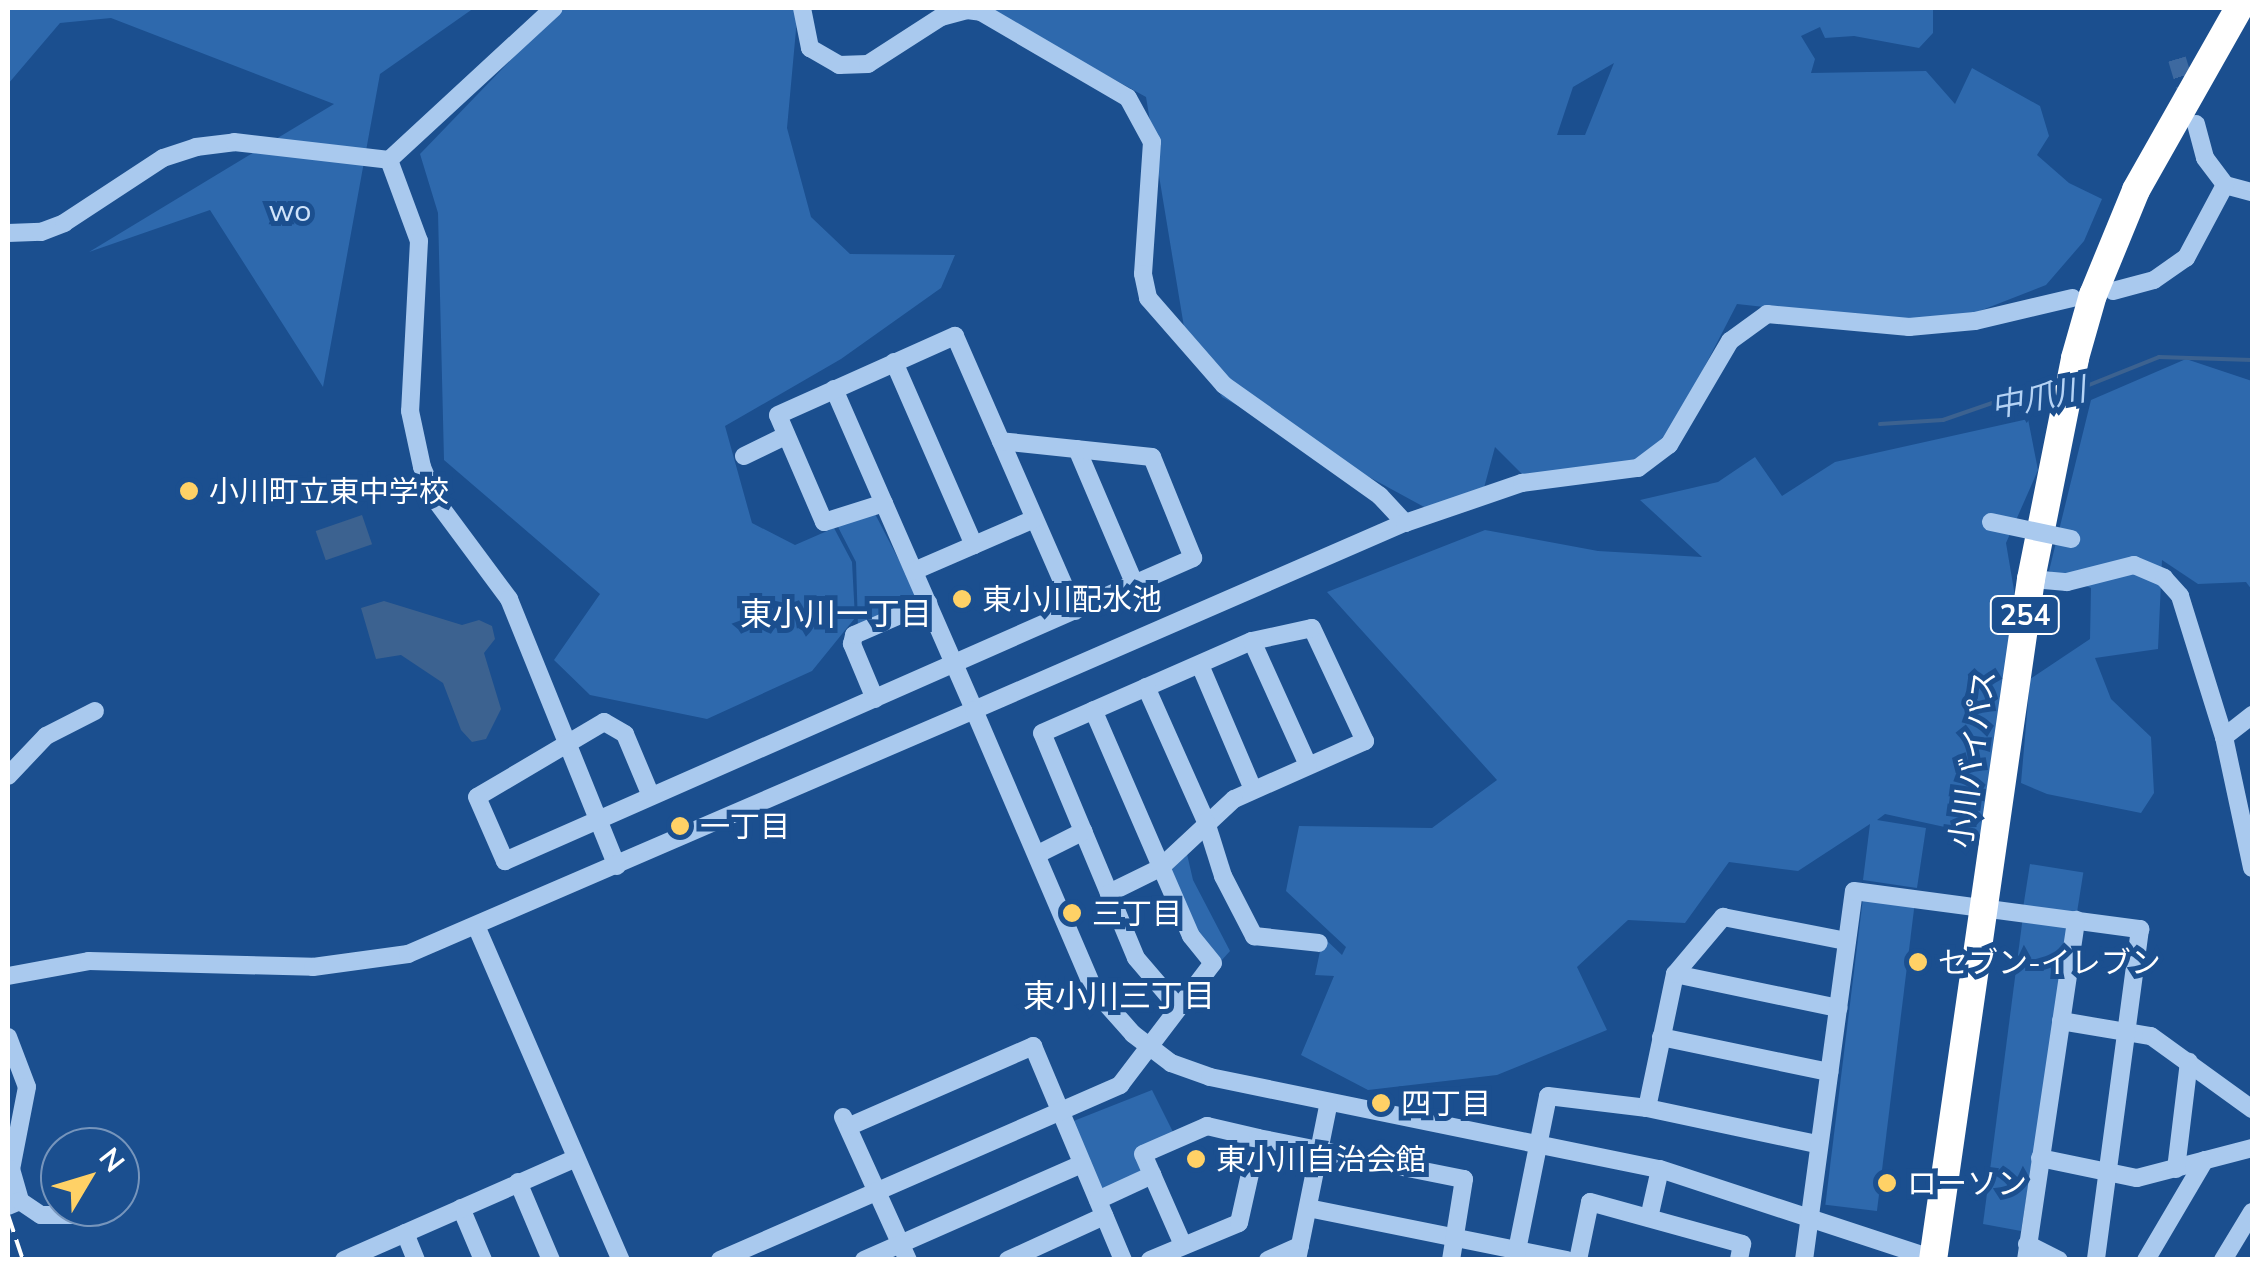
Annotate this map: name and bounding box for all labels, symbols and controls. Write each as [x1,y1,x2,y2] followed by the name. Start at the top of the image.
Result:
[269,192,311,228] park label: wo
[1987,369,2089,425] water label: 中爪川
[209,473,449,509] place label: 小川町立東中学校
[178,480,200,502] marker: 小川町立東中学校
[982,581,1162,617] place label: 東小川配水池
[951,588,973,610] marker: 東小川配水池
[1988,592,2062,638] road number: 254
[740,594,932,632] district label: 東小川一丁目
[1942,667,2002,851] street label: 小川バイパス
[700,808,790,844] place label: 一丁目
[669,815,691,837] marker: 一丁目
[1092,895,1182,931] place label: 三丁目
[1061,902,1083,924] marker: 三丁目
[1938,944,2161,980] place label: セブン-イレブン
[1907,951,1929,973] marker: セブン-イレブン
[1023,976,1215,1014] district label: 東小川三丁目
[1401,1085,1491,1121] place label: 四丁目
[1370,1092,1392,1114] marker: 四丁目
[40,1127,140,1227] north arrow
[92,1140,133,1179] text: N
[1216,1141,1426,1177] place label: 東小川自治会館
[1185,1148,1207,1170] marker: 東小川自治会館
[1907,1165,2027,1201] place label: ローソン
[1876,1172,1898,1194] marker: ローソン

